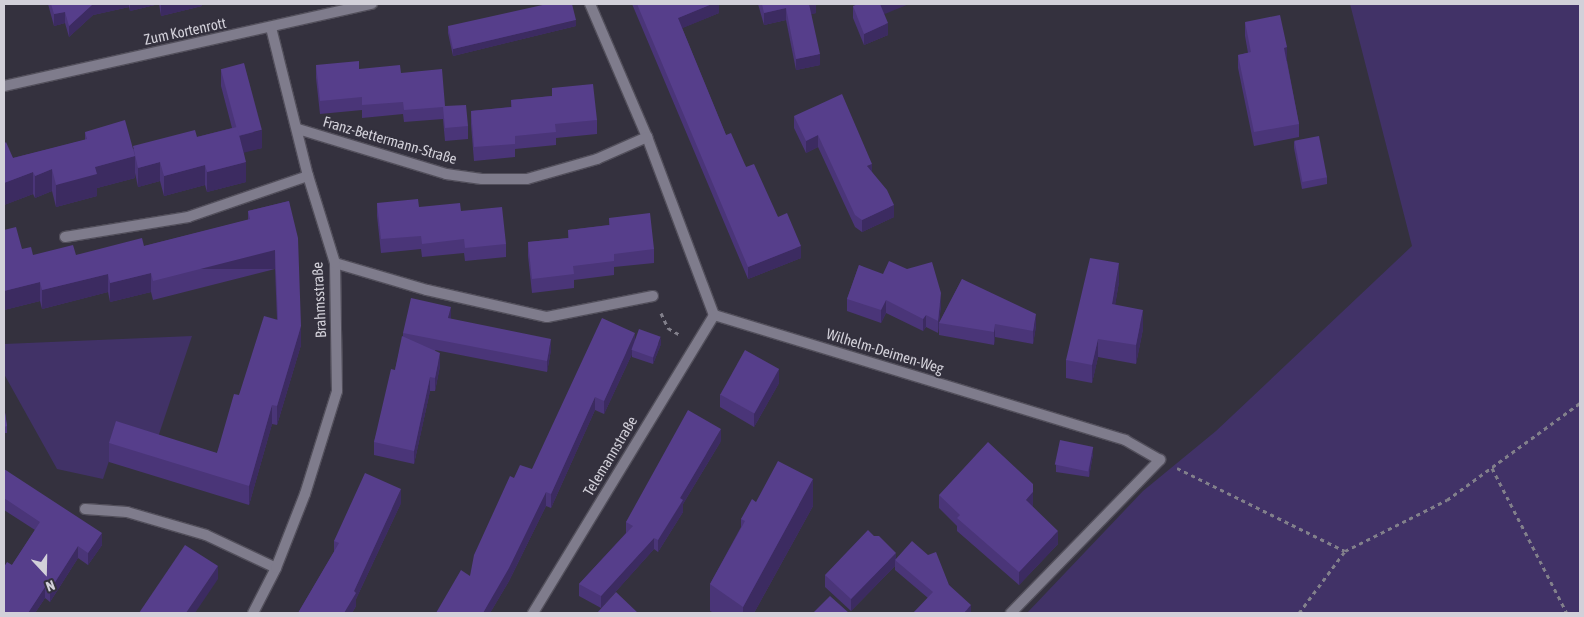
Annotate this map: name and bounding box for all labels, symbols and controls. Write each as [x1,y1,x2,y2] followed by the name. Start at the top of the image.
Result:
[142,14,228,48] street label: Zum Kortenrott
[321,112,459,168] street label: Franz-Bettermann-Straße
[308,262,330,338] street label: Brahmsstraße
[824,325,946,377] street label: Wilhelm-Deimen-Weg
[579,413,641,499] street label: Telemannstraße
[20,547,70,597] north arrow
[44,577,57,595] text: N

